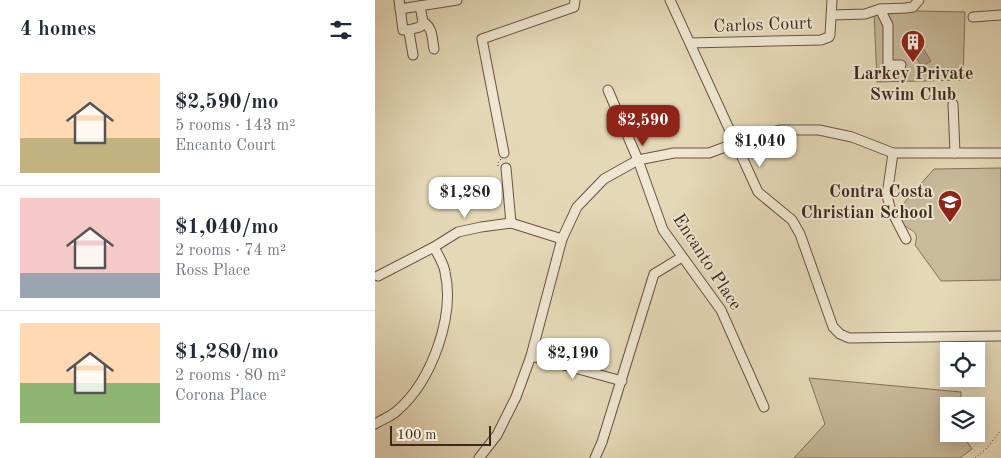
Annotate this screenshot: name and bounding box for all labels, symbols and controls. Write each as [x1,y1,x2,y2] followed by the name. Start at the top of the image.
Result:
[713,14,813,36] street label: Carlos Court
[327,16,355,44] icon: filters
[20,19,96,40] text: 4 homes
[900,29,926,63] building icon: Larkey Private Swim Club
[853,65,973,104] place label: Larkey Private Swim Club
[175,92,279,113] text: $2,590/mo
[60,93,120,153] icon: home
[602,104,684,147] pin: $2,590
[618,113,668,129] text: $2,590
[175,118,295,134] text: 5 rooms · 143 m²
[719,126,801,168] pin: $1,040
[735,134,785,150] text: $1,040
[175,138,276,154] text: Encanto Court
[424,176,506,219] pin: $1,280
[801,183,933,222] place label: Contra Costa Christian School
[440,185,490,201] text: $1,280
[937,189,963,223] school or university icon: Contra Costa Christian School
[669,211,745,313] street label: Encanto Place
[175,217,279,238] text: $1,040/mo
[60,218,120,278] icon: home
[175,243,286,259] text: 2 rooms · 74 m²
[175,263,250,279] text: Ross Place
[532,338,614,380] pin: $2,190
[175,342,279,363] text: $1,280/mo
[940,342,985,442] map controls
[940,342,985,387] button: locate
[60,343,120,403] icon: home
[548,346,598,362] text: $2,190
[175,368,286,384] text: 2 rooms · 80 m²
[175,388,267,404] text: Corona Place
[940,397,985,442] button: layers
[390,423,491,446] scale bar
[397,428,436,442] text: 100 m

